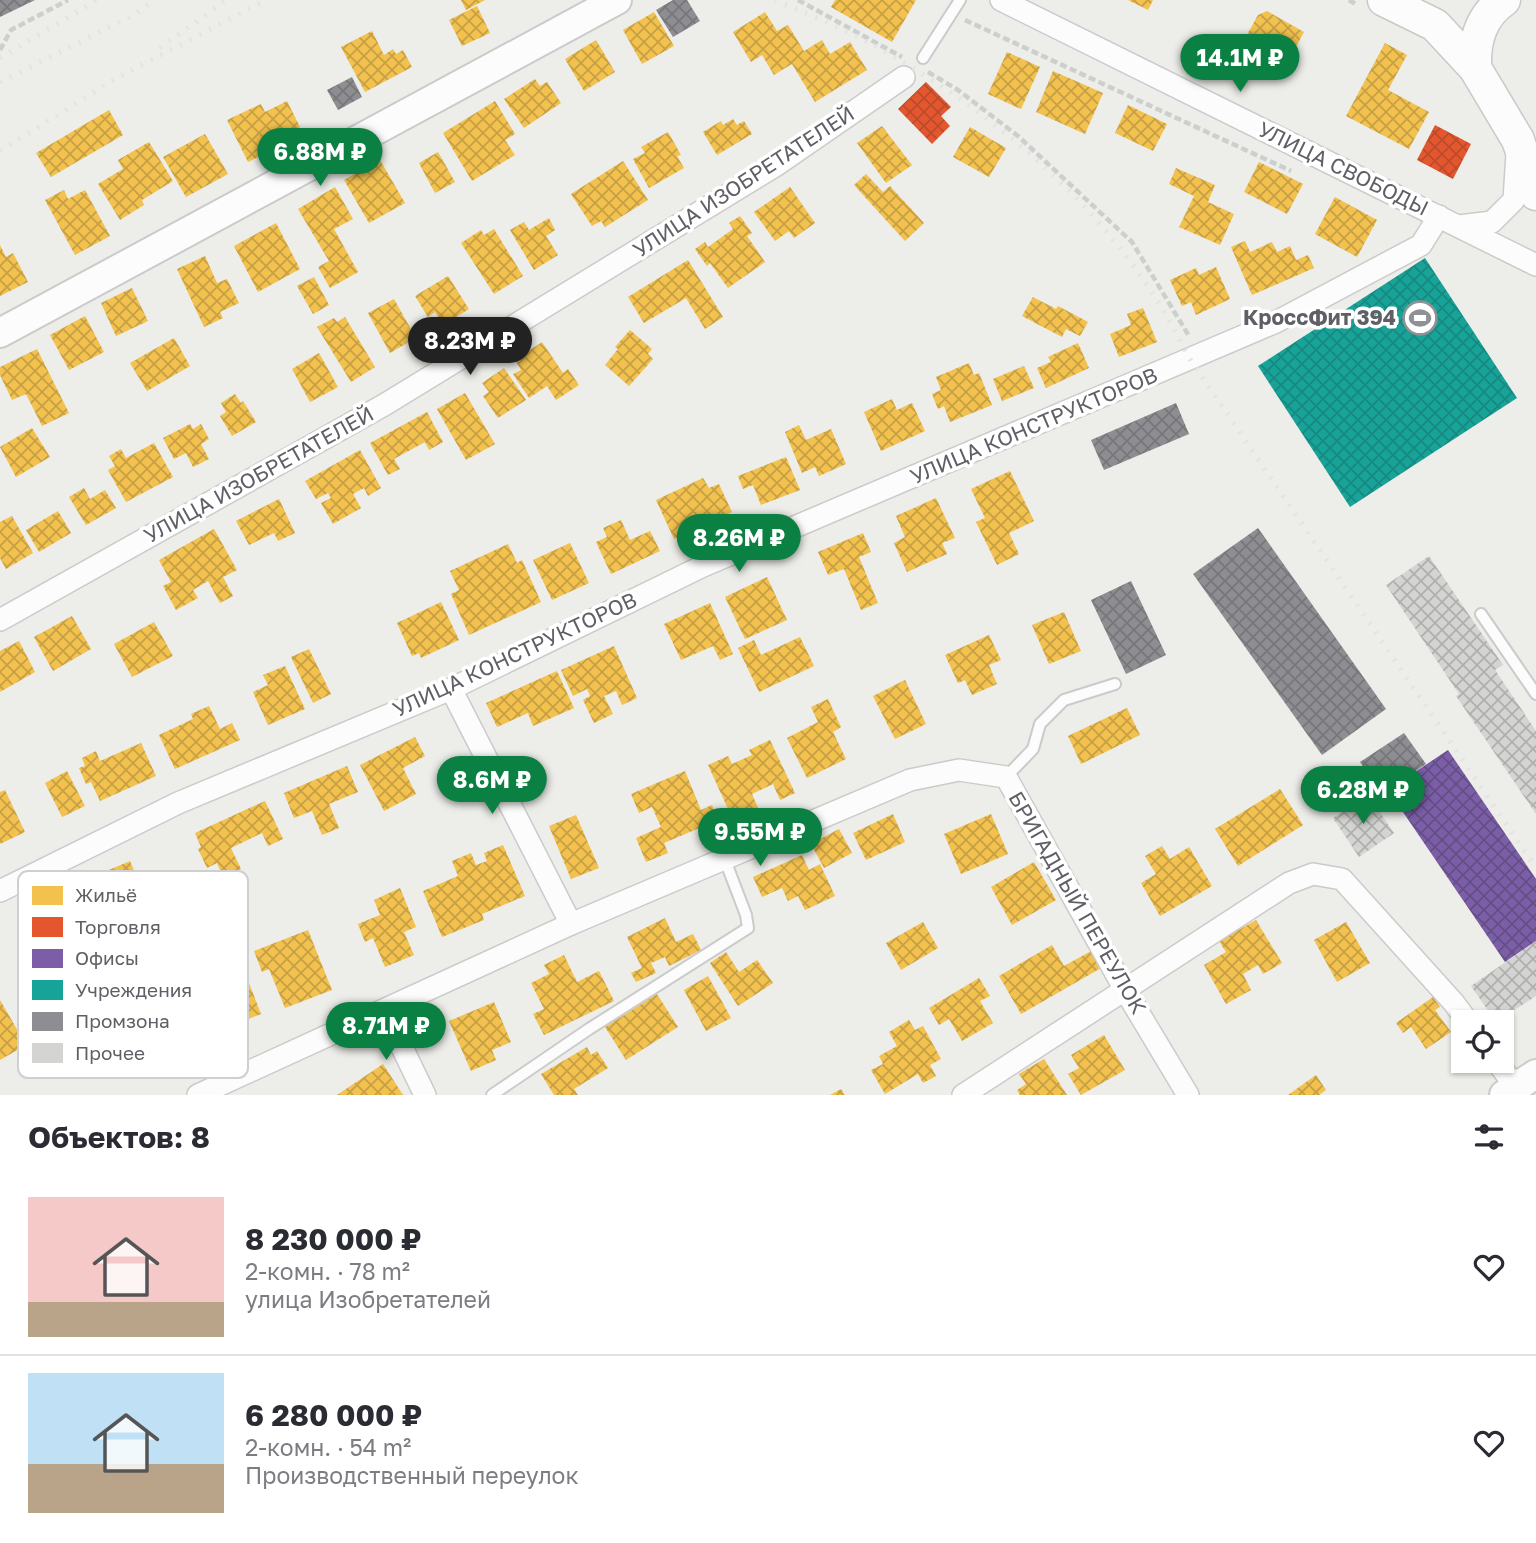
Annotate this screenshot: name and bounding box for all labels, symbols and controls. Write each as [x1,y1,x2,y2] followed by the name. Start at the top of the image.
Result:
[1175,34,1305,94] pin: 14.1M ₽
[1196,43,1284,71] text: 14.1M ₽
[628,100,859,262] street label: УЛИЦА ИЗОБРЕТАТЕЛЕЙ
[1254,116,1433,221] street label: УЛИЦА СВОБОДЫ
[255,128,385,188] pin: 6.88M ₽
[273,137,367,165] text: 6.88M ₽
[1401,299,1439,337] sports icon: КроссФит 394
[1243,304,1396,330] place label: КроссФит 394
[405,318,535,377] pin: 8.23M ₽
[424,326,516,354] text: 8.23M ₽
[906,361,1161,489] street label: УЛИЦА КОНСТРУКТОРОВ
[139,400,378,548] street label: УЛИЦА ИЗОБРЕТАТЕЛЕЙ
[674,514,804,574] pin: 8.26M ₽
[693,523,785,551] text: 8.26M ₽
[388,586,641,722] street label: УЛИЦА КОНСТРУКТОРОВ
[435,756,549,816] pin: 8.6M ₽
[453,765,531,793] text: 8.6M ₽
[1298,766,1428,826] pin: 6.28M ₽
[1317,775,1409,803] text: 6.28M ₽
[1003,787,1152,1019] street label: БРИГАДНЫЙ ПЕРЕУЛОК
[695,808,825,868] pin: 9.55M ₽
[714,817,806,845] text: 9.55M ₽
[18,871,248,1078] legend
[75,883,137,906] text: Жильё
[75,915,161,938] text: Торговля
[75,946,139,969] text: Офисы
[75,978,192,1001] text: Учреждения
[321,1002,451,1062] pin: 8.71M ₽
[75,1009,170,1032] text: Промзона
[1451,1010,1514,1073] map controls
[1451,1010,1514,1073] button: locate
[342,1011,430,1039] text: 8.71M ₽
[75,1041,145,1064] text: Прочее
[1470,1118,1508,1156] icon: filters
[28,1119,210,1155] text: Объектов: 8
[245,1221,422,1257] text: 8 230 000 ₽
[84,1225,168,1309] icon: home
[1470,1248,1508,1286] icon: heart
[245,1257,410,1285] text: 2-комн. · 78 m²
[245,1285,491,1313] text: улица Изобретателей
[245,1397,422,1433] text: 6 280 000 ₽
[84,1401,168,1485] icon: home
[1470,1424,1508,1462] icon: heart
[245,1433,411,1461] text: 2-комн. · 54 m²
[245,1461,579,1489] text: Производственный переулок

